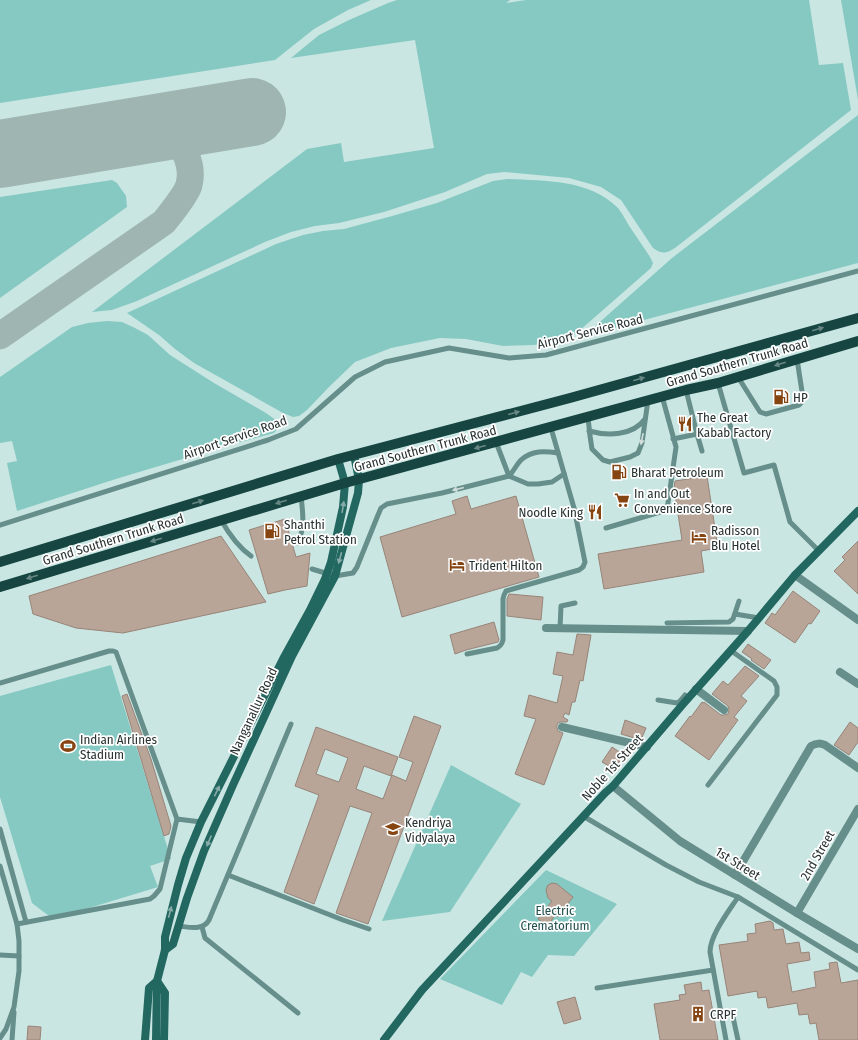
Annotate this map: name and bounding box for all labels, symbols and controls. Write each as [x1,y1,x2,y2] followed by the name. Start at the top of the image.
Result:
[536,311,645,352] street label: Airport Service Road
[813,326,825,332] one-way arrow
[665,335,810,390] street label: Grand Southern Trunk Road
[774,361,786,367] one-way arrow
[633,376,645,382] one-way arrow
[772,388,790,406] fuel station icon: HP
[793,390,808,405] place label: HP
[508,410,520,416] one-way arrow
[697,410,772,440] place label: The Great Kabab Factory
[181,413,289,462] street label: Airport Service Road
[676,415,694,433] restaurant icon: The Great Kabab Factory
[352,422,498,475] street label: Grand Southern Trunk Road
[639,433,645,445] one-way arrow
[473,444,486,450] one-way arrow
[610,463,628,481] fuel station icon: Bharat Petroleum
[631,465,724,480] place label: Bharat Petroleum
[451,486,464,492] one-way arrow
[634,486,732,516] place label: In and Out Convenience Store
[613,491,631,509] supermarket icon: In and Out Convenience Store
[192,499,204,505] one-way arrow
[275,499,287,505] one-way arrow
[340,501,346,513] one-way arrow
[586,503,604,521] restaurant icon: Noodle King
[519,505,584,520] place label: Noodle King
[41,511,186,568] street label: Grand Southern Trunk Road
[284,517,357,547] place label: Shanthi Petrol Station
[263,522,281,540] fuel station icon: Shanthi Petrol Station
[711,523,761,553] place label: Radisson Blu Hotel
[690,528,708,546] hotel icon: Radisson Blu Hotel
[150,537,162,543] one-way arrow
[337,553,343,565] one-way arrow
[448,556,466,574] hotel icon: Trident Hilton
[469,558,542,573] place label: Trident Hilton
[26,574,38,580] one-way arrow
[227,665,280,757] street label: Nanganallur Road
[579,730,647,804] street label: Noble 1st Street
[80,732,157,762] place label: Indian Airlines Stadium
[59,737,77,755] sports icon: Indian Airlines Stadium
[214,785,220,797] one-way arrow
[405,815,455,845] place label: Kendriya Vidyalaya
[384,820,402,838] school or university icon: Kendriya Vidyalaya
[797,827,838,883] street label: 2nd Street
[205,835,211,847] one-way arrow
[713,844,763,883] street label: 1st Street
[521,903,589,933] park label: Electric Crematorium
[168,906,174,918] one-way arrow
[689,1005,707,1023] building icon: CRPF
[710,1007,736,1022] place label: CRPF

